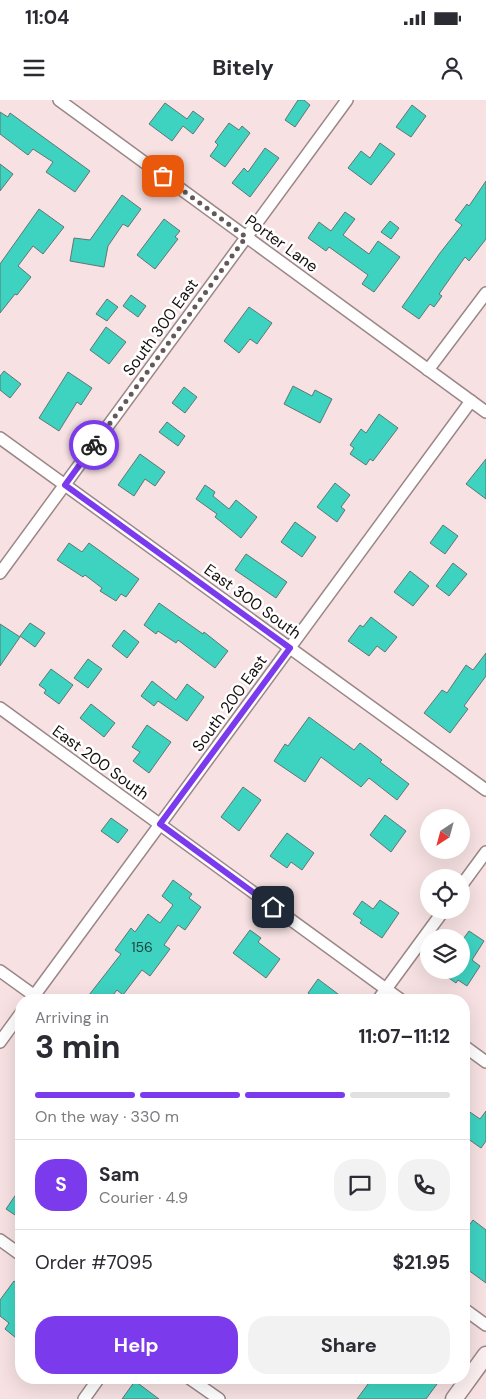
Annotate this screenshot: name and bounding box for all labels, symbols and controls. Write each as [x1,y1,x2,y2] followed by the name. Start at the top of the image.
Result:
[25,5,69,30] text: 11:04
[212,53,274,82] text: Bitely
[20,54,48,82] icon: menu
[438,54,466,82] icon: person
[142,155,184,197] pin
[149,162,177,190] icon: bag
[241,210,322,277] street label: Porter Lane
[118,275,203,380] street label: South 300 East
[69,420,119,470] courier
[80,431,108,459] icon: bike
[200,559,305,644] street label: East 300 South
[187,651,272,756] street label: South 200 East
[48,720,153,805] street label: East 200 South
[420,809,470,859] north arrow
[420,809,470,979] map controls
[420,869,470,919] button: locate
[252,886,294,928] pin
[259,893,287,921] icon: home
[420,929,470,979] button: layers
[131,938,153,956] house number: 156
[35,1007,109,1028] text: Arriving in
[358,1024,450,1049] text: 11:07–11:12
[35,1026,120,1068] text: 3 min
[35,1106,179,1127] text: On the way · 330 m
[334,1159,386,1211] button: chat
[398,1159,450,1211] button: phone
[99,1162,140,1187] text: Sam
[55,1172,67,1197] text: S
[99,1187,188,1208] text: Courier · 4.9
[35,1250,153,1275] text: Order #7095
[393,1250,450,1275] text: $21.95
[35,1316,238,1374] button: Help
[248,1316,450,1374] button: Share

